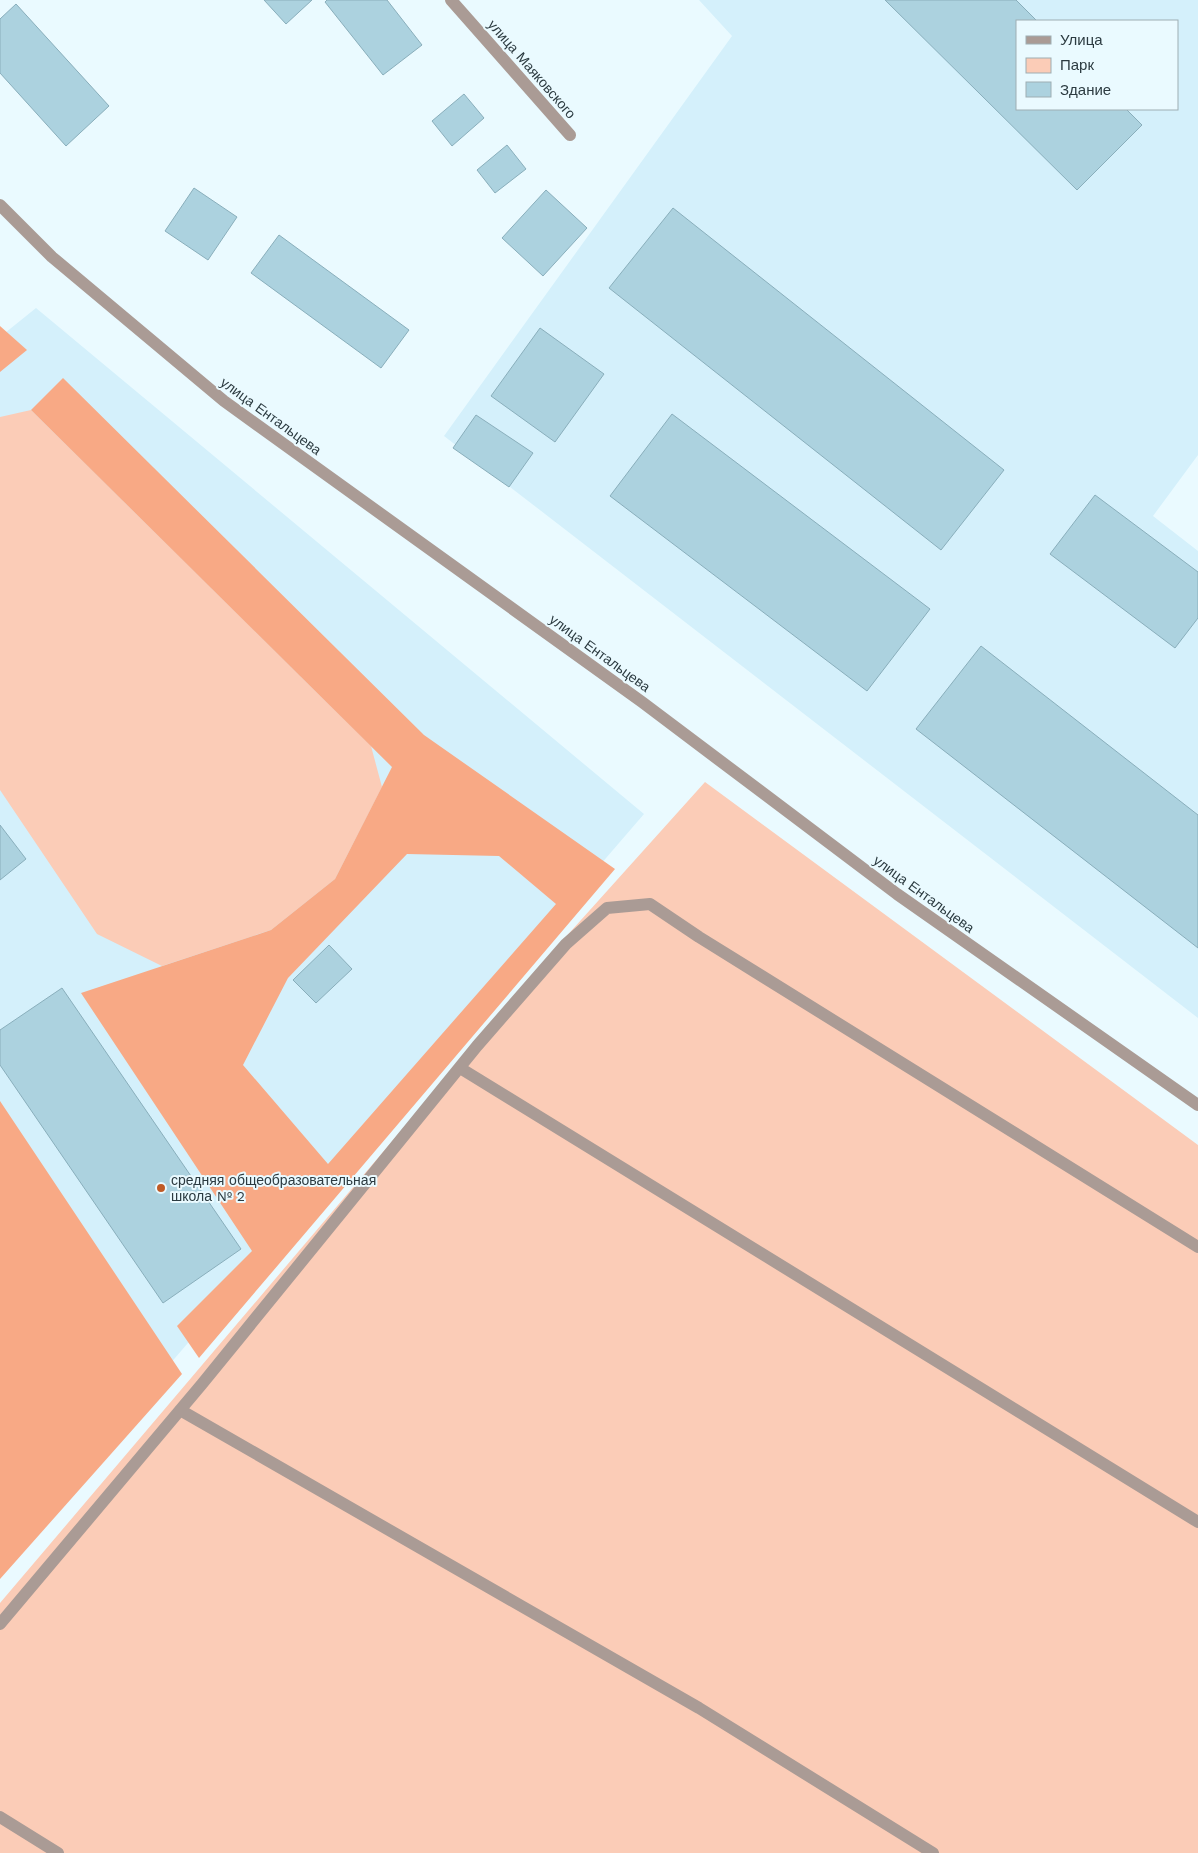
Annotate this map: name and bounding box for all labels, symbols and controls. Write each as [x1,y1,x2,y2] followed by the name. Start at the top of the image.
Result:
[485,16,579,122] street label: улица Маяковского
[1016,20,1178,110] legend
[1060,31,1103,49] text: Улица
[1060,56,1094,74] text: Парк
[1060,81,1111,99] text: Здание
[218,374,325,458] street label: улица Ентальцева
[547,611,654,695] street label: улица Ентальцева
[871,852,978,936] street label: улица Ентальцева
[171,1172,376,1204] place label: средняя общеобразовательная школа № 2
[155,1182,167,1194] marker: средняя общеобразовательная школа № 2

